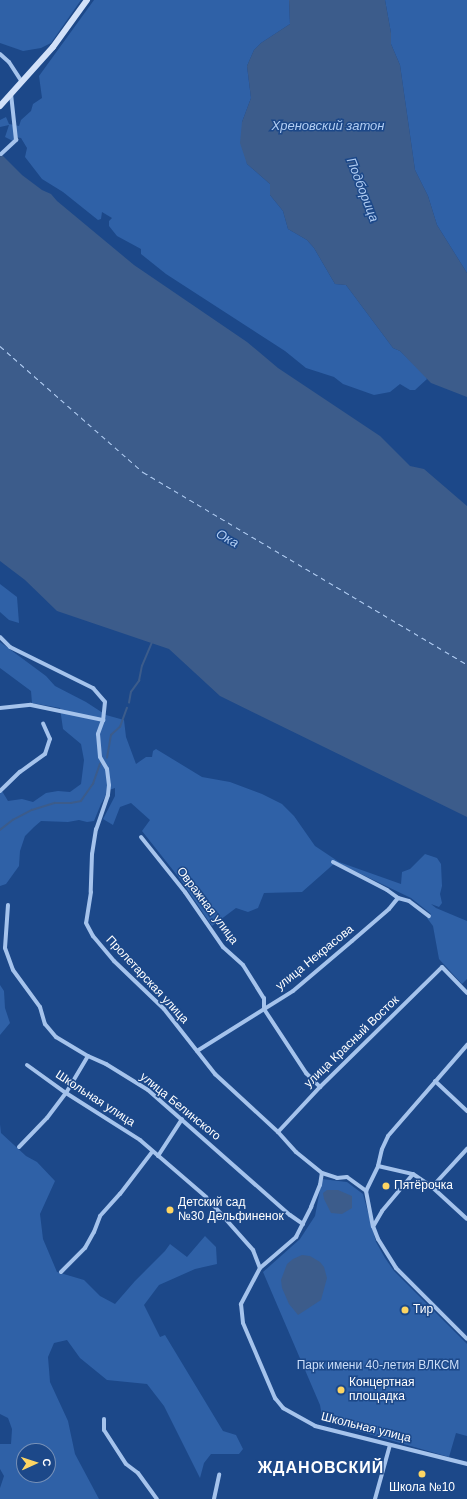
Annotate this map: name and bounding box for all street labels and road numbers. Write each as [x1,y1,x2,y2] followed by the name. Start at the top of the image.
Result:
[173,864,241,948] street label: Овражная улица
[273,922,357,994] street label: улица Некрасова
[103,933,191,1027] street label: Пролетарская улица
[302,993,402,1091] street label: улица Красный Восток
[52,1068,138,1130] street label: Школьная улица
[137,1070,223,1144] street label: улица Белинского
[320,1410,412,1446] street label: Школьная улица

